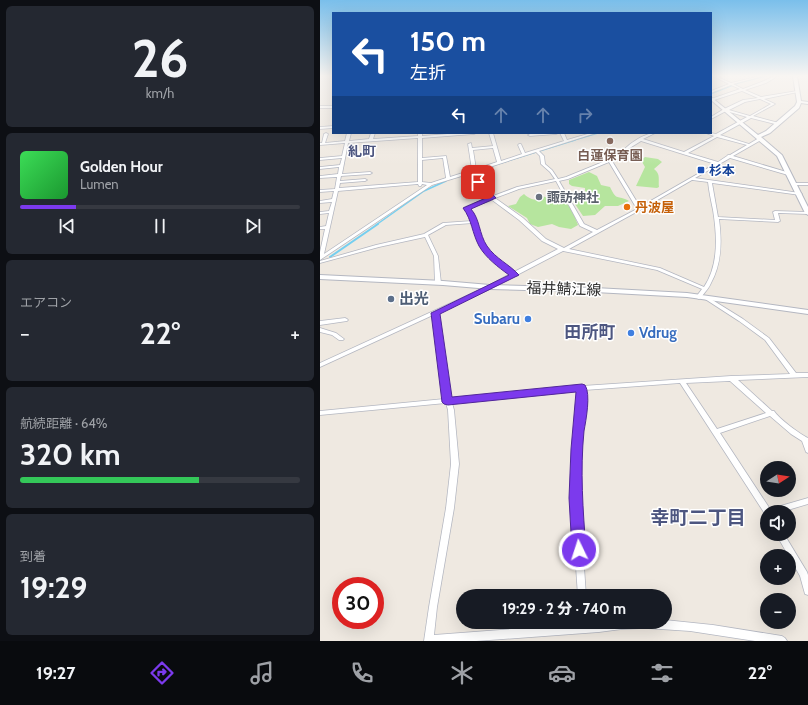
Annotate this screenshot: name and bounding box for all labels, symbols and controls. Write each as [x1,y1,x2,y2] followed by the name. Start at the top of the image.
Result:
[410,24,486,58] text: 150 m
[132,27,188,90] text: 26
[344,28,396,80] icon: left
[410,62,446,84] text: 左折
[146,85,174,101] text: km/h
[448,104,470,126] icon: left
[490,104,512,126] icon: ahead
[532,104,554,126] icon: ahead
[574,104,596,126] icon: right
[605,136,615,146] marker: 白蓮保育園
[348,142,376,160] district label: 糺町
[577,147,643,163] place label: 白蓮保育園
[80,158,163,176] text: Golden Hour
[709,162,735,178] place label: 杉本
[461,165,495,199] pin
[696,165,706,175] marker: 杉本
[467,171,489,193] icon: arrive
[80,176,119,192] text: Lumen
[547,189,599,205] place label: 諏訪神社
[534,192,544,202] marker: 諏訪神社
[635,199,674,215] place label: 丹波屋
[622,202,632,212] marker: 丹波屋
[56,215,78,237] icon: previous
[149,215,171,237] icon: pause
[242,215,264,237] icon: next
[526,279,602,299] street label: 福井鯖江線
[399,290,429,308] place label: 出光
[20,294,72,310] text: エアコン
[386,294,396,304] marker: 出光
[474,310,520,328] place label: Subaru
[523,314,533,324] marker: Subaru
[140,315,180,352] text: 22°
[20,320,30,347] text: −
[290,320,300,347] text: +
[565,322,616,342] district label: 田所町
[639,324,677,342] place label: Vdrug
[626,328,636,338] marker: Vdrug
[20,415,108,431] text: 航続距離 · 64%
[20,436,121,473] text: 320 km
[760,461,796,497] north arrow
[760,461,796,629] map controls
[760,505,796,541] button: sound
[650,506,746,529] district label: 幸町二丁目
[558,529,600,571] position arrow
[20,548,46,564] text: 到着
[760,549,796,585] button: +
[20,569,87,606] text: 19:29
[332,577,384,629] speed limit sign: 30
[760,593,796,629] button: −
[502,600,626,618] text: 19:29 · 2 分 · 740 m
[148,659,176,687] icon: directions
[248,659,276,687] icon: music
[348,659,376,687] icon: phone
[448,659,476,687] icon: climate
[548,659,576,687] icon: car
[648,659,676,687] icon: filters
[36,662,75,684] text: 19:27
[748,662,772,684] text: 22°

